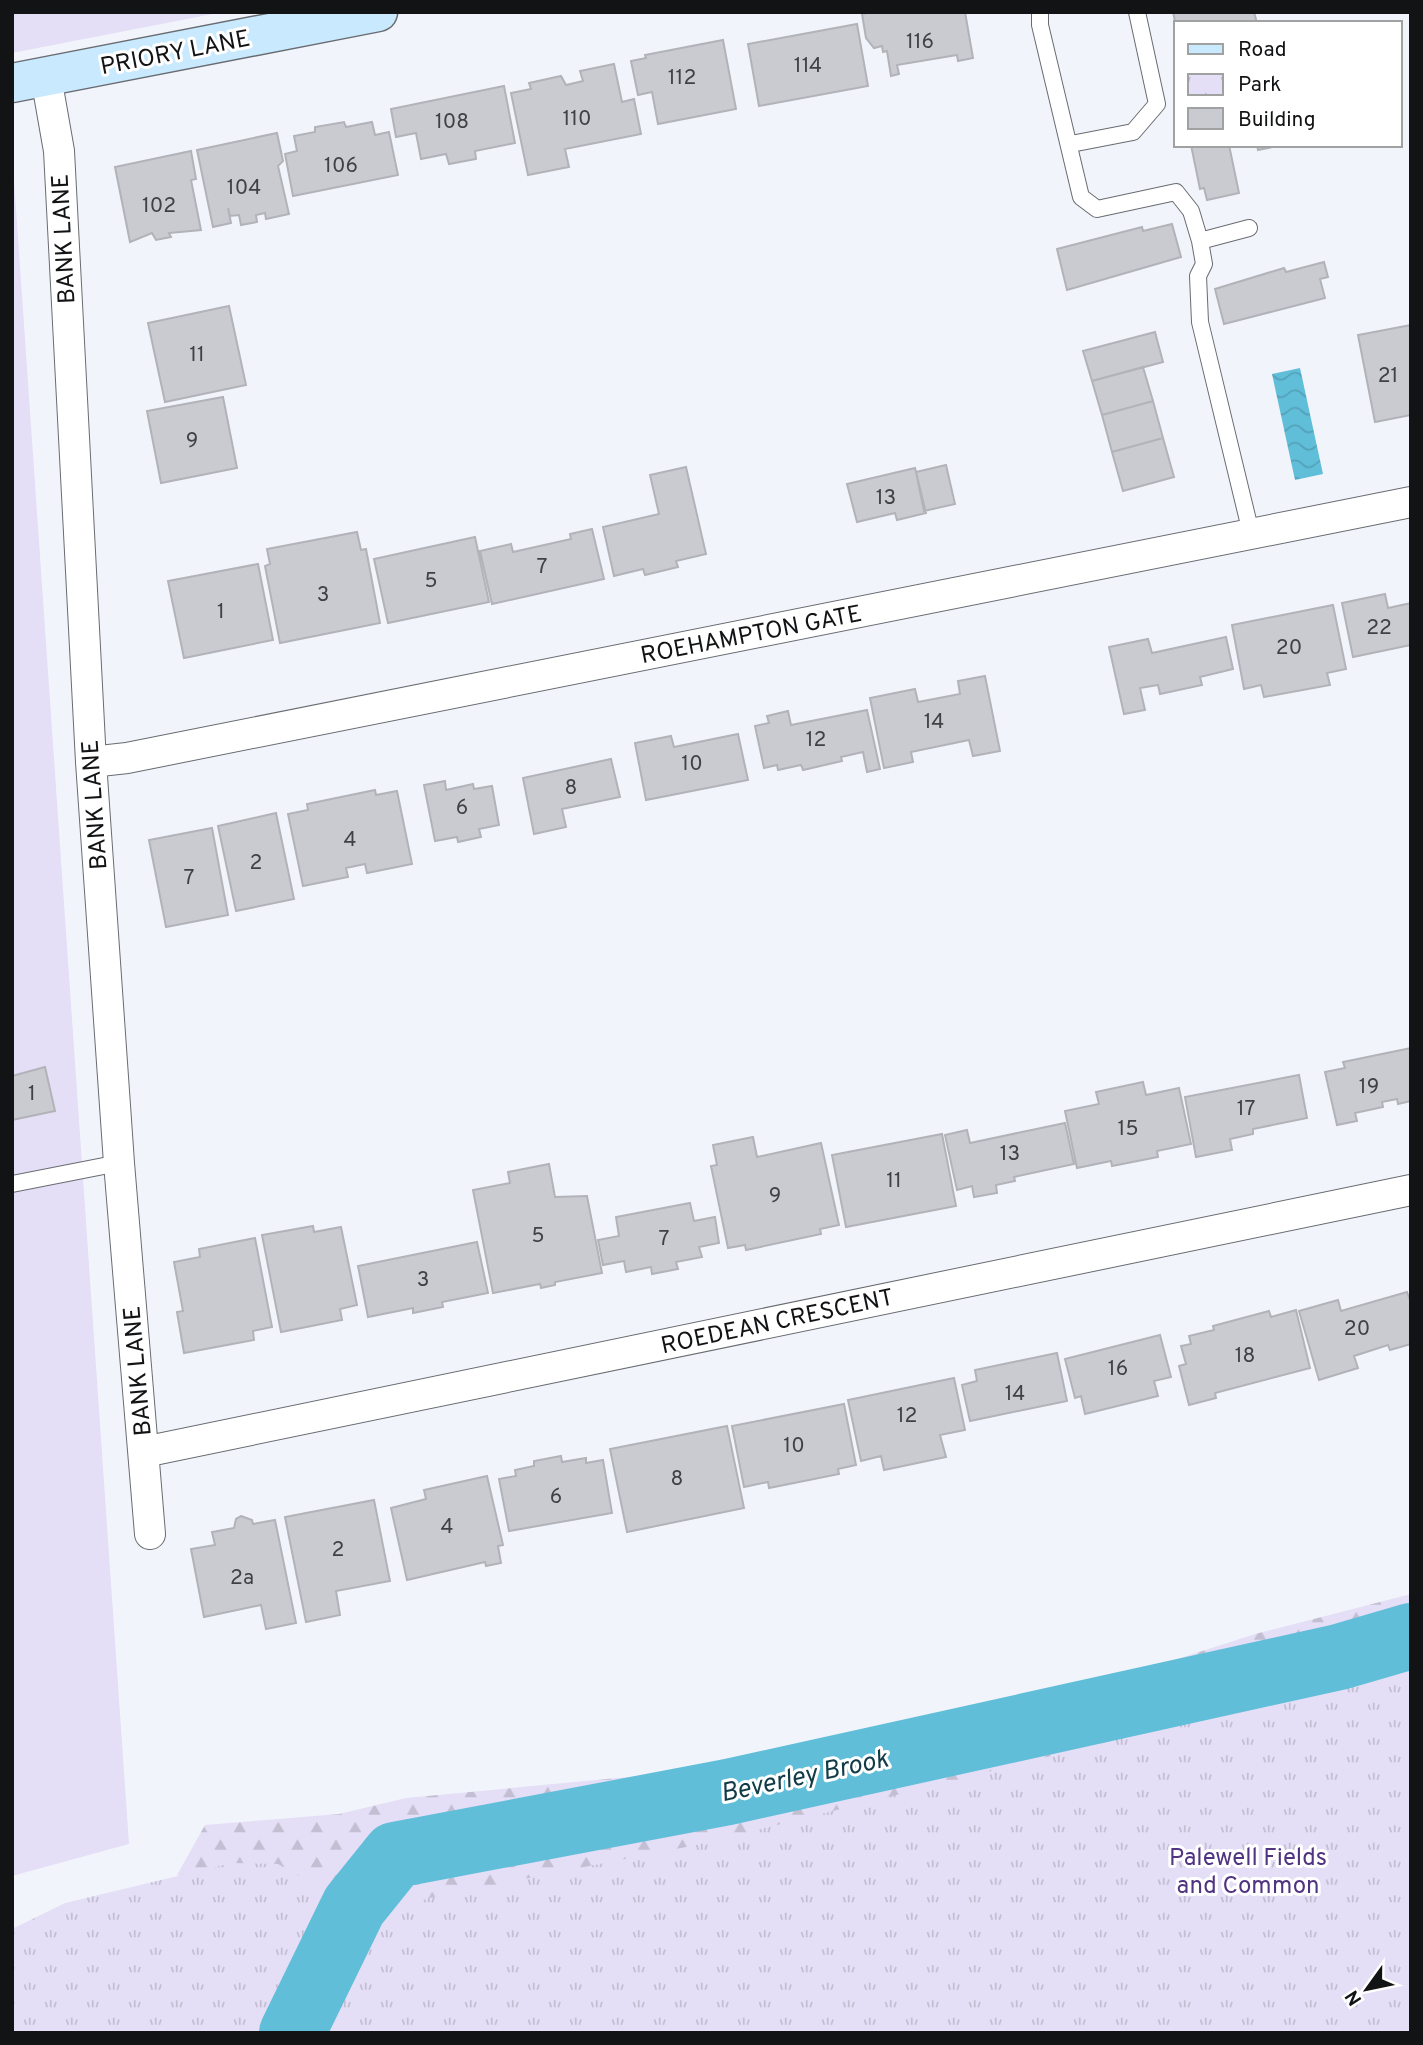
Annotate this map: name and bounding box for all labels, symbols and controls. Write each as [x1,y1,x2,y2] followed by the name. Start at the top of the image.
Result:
[1174,21,1402,147] legend
[98,25,253,83] street label: PRIORY LANE
[906,29,934,56] house number: 116
[1238,37,1287,64] text: Road
[794,53,822,80] house number: 114
[668,65,696,92] house number: 112
[1238,72,1281,99] text: Park
[562,106,592,133] house number: 110
[1238,107,1316,134] text: Building
[435,109,469,136] house number: 108
[324,153,358,180] house number: 106
[47,173,83,305] street label: BANK LANE
[227,175,261,202] house number: 104
[142,193,176,220] house number: 102
[189,342,205,369] house number: 11
[1378,363,1398,390] house number: 21
[186,428,198,455] house number: 9
[876,485,896,512] house number: 13
[537,554,548,581] house number: 7
[424,568,438,595] house number: 5
[317,582,329,609] house number: 3
[217,599,225,626] house number: 1
[638,600,864,672] street label: ROEHAMPTON GATE
[1366,615,1392,642] house number: 22
[1276,635,1302,662] house number: 20
[924,709,944,736] house number: 14
[806,727,826,754] house number: 12
[76,739,115,871] street label: BANK LANE
[681,751,703,778] house number: 10
[565,775,577,802] house number: 8
[456,795,468,822] house number: 6
[343,827,357,854] house number: 4
[250,850,262,877] house number: 2
[184,865,195,892] house number: 7
[1359,1074,1379,1101] house number: 19
[28,1081,36,1108] house number: 1
[1237,1096,1255,1123] house number: 17
[1118,1116,1138,1143] house number: 15
[1000,1141,1020,1168] house number: 13
[886,1168,902,1195] house number: 11
[769,1183,781,1210] house number: 9
[531,1223,545,1250] house number: 5
[659,1226,670,1253] house number: 7
[417,1267,429,1294] house number: 3
[658,1284,896,1362] street label: ROEDEAN CRESCENT
[118,1305,160,1437] street label: BANK LANE
[1344,1316,1370,1343] house number: 20
[1235,1343,1255,1370] house number: 18
[1108,1356,1128,1383] house number: 16
[1005,1381,1025,1408] house number: 14
[897,1403,917,1430] house number: 12
[783,1433,805,1460] house number: 10
[671,1466,683,1493] house number: 8
[550,1484,562,1511] house number: 6
[440,1514,454,1541] house number: 4
[332,1537,344,1564] house number: 2
[230,1565,254,1592] house number: 2a
[718,1743,892,1811] water label: Beverley Brook
[1169,1844,1327,1902] park label: Palewell Fields and Common
[1332,1954,1402,2024] north arrow
[1341,1985,1368,2009] text: N

